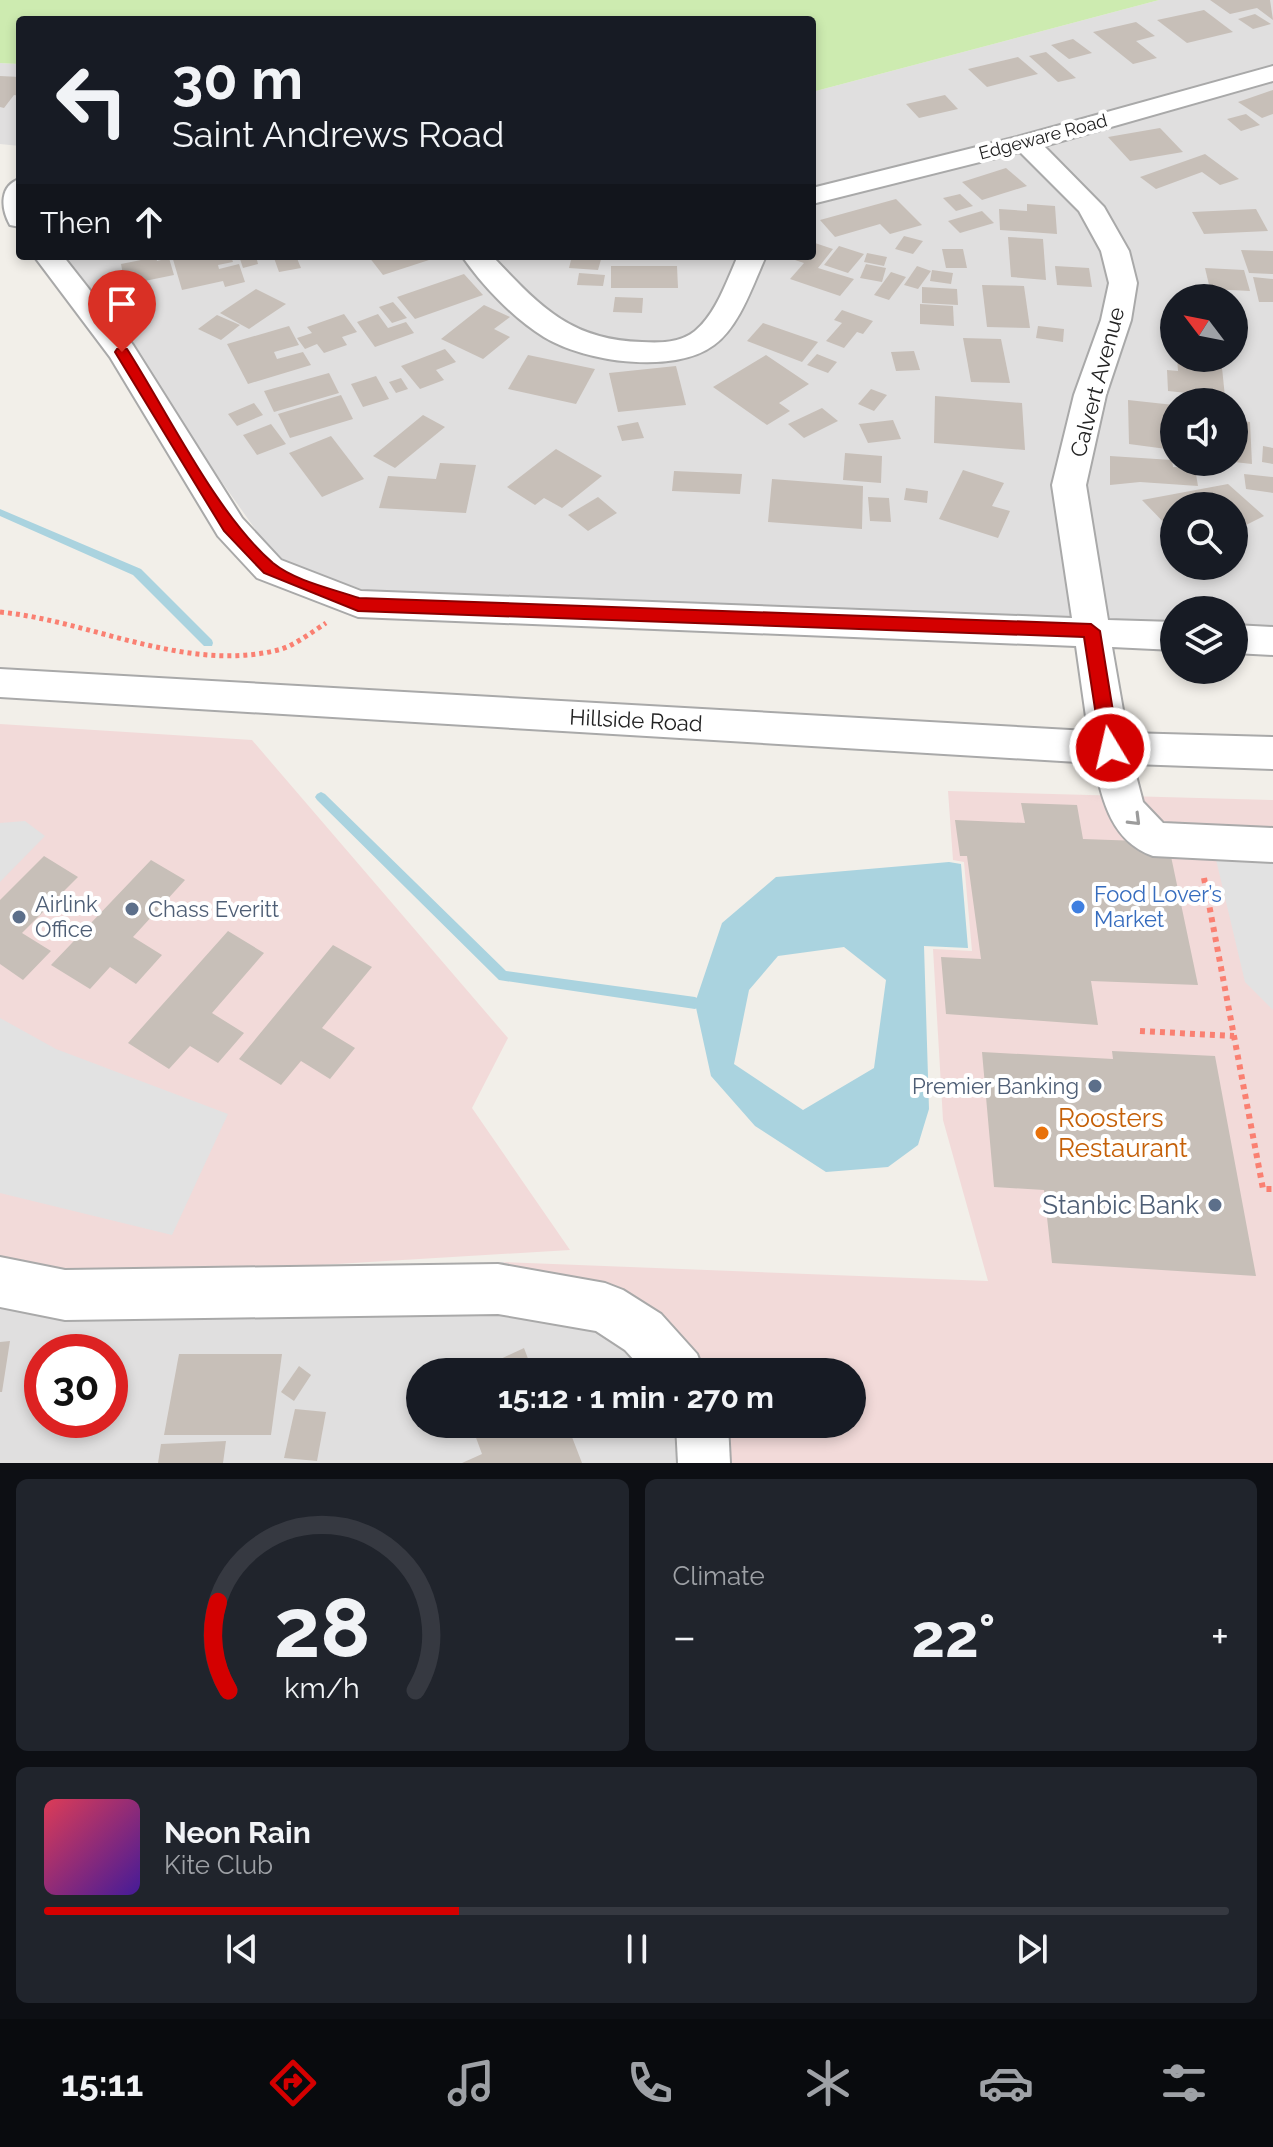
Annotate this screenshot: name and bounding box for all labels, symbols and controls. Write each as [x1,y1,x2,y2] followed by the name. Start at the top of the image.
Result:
[172,46,303,112] text: 30 m
[40,48,144,152] icon: left
[976,109,1109,164] street label: Edgeware Road
[172,113,504,155] text: Saint Andrews Road
[127,200,171,244] icon: ahead
[40,205,111,240] text: Then
[88,270,156,352] pin
[100,282,144,326] icon: arrive
[1160,284,1248,372] north arrow
[1160,284,1248,684] map controls
[1064,304,1130,460] street label: Calvert Avenue
[1160,388,1248,476] button: sound
[1160,492,1248,580] button: search
[1160,596,1248,684] button: layers
[569,704,703,736] street label: Hillside Road
[1068,706,1152,790] position arrow
[1125,811,1140,825] one-way arrow
[1094,881,1222,932] place label: Food Lover’s Market
[35,891,98,942] place label: Airlink Office
[148,896,280,922] place label: Chass Everitt
[1069,898,1087,916] marker: Food Lover’s Market
[123,900,141,918] marker: Chass Everitt
[10,908,28,926] marker: Airlink Office
[912,1073,1079,1099] place label: Premier Banking
[1086,1077,1104,1095] marker: Premier Banking
[1058,1103,1188,1163] place label: Roosters Restaurant
[1033,1124,1051,1142] marker: Roosters Restaurant
[1042,1190,1199,1220] place label: Stanbic Bank
[1206,1196,1224,1214] marker: Stanbic Bank
[24,1334,128,1438] speed limit sign: 30
[498,1380,774,1415] text: 15:12 · 1 min · 270 m
[673,1561,765,1591] text: Climate
[274,1579,371,1676] text: 28
[911,1601,996,1671] text: 22°
[673,1611,696,1662] text: −
[1211,1611,1229,1662] text: +
[285,1671,360,1705] text: km/h
[164,1815,311,1850] text: Neon Rain
[164,1850,273,1880] text: Kite Club
[220,1927,264,1971] icon: previous
[615,1927,659,1971] icon: pause
[1010,1927,1054,1971] icon: next
[265,2055,321,2111] icon: directions
[443,2055,499,2111] icon: music
[622,2055,678,2111] icon: phone
[800,2055,856,2111] icon: climate
[978,2055,1034,2111] icon: car
[1156,2055,1212,2111] icon: filters
[61,2062,143,2104] text: 15:11

